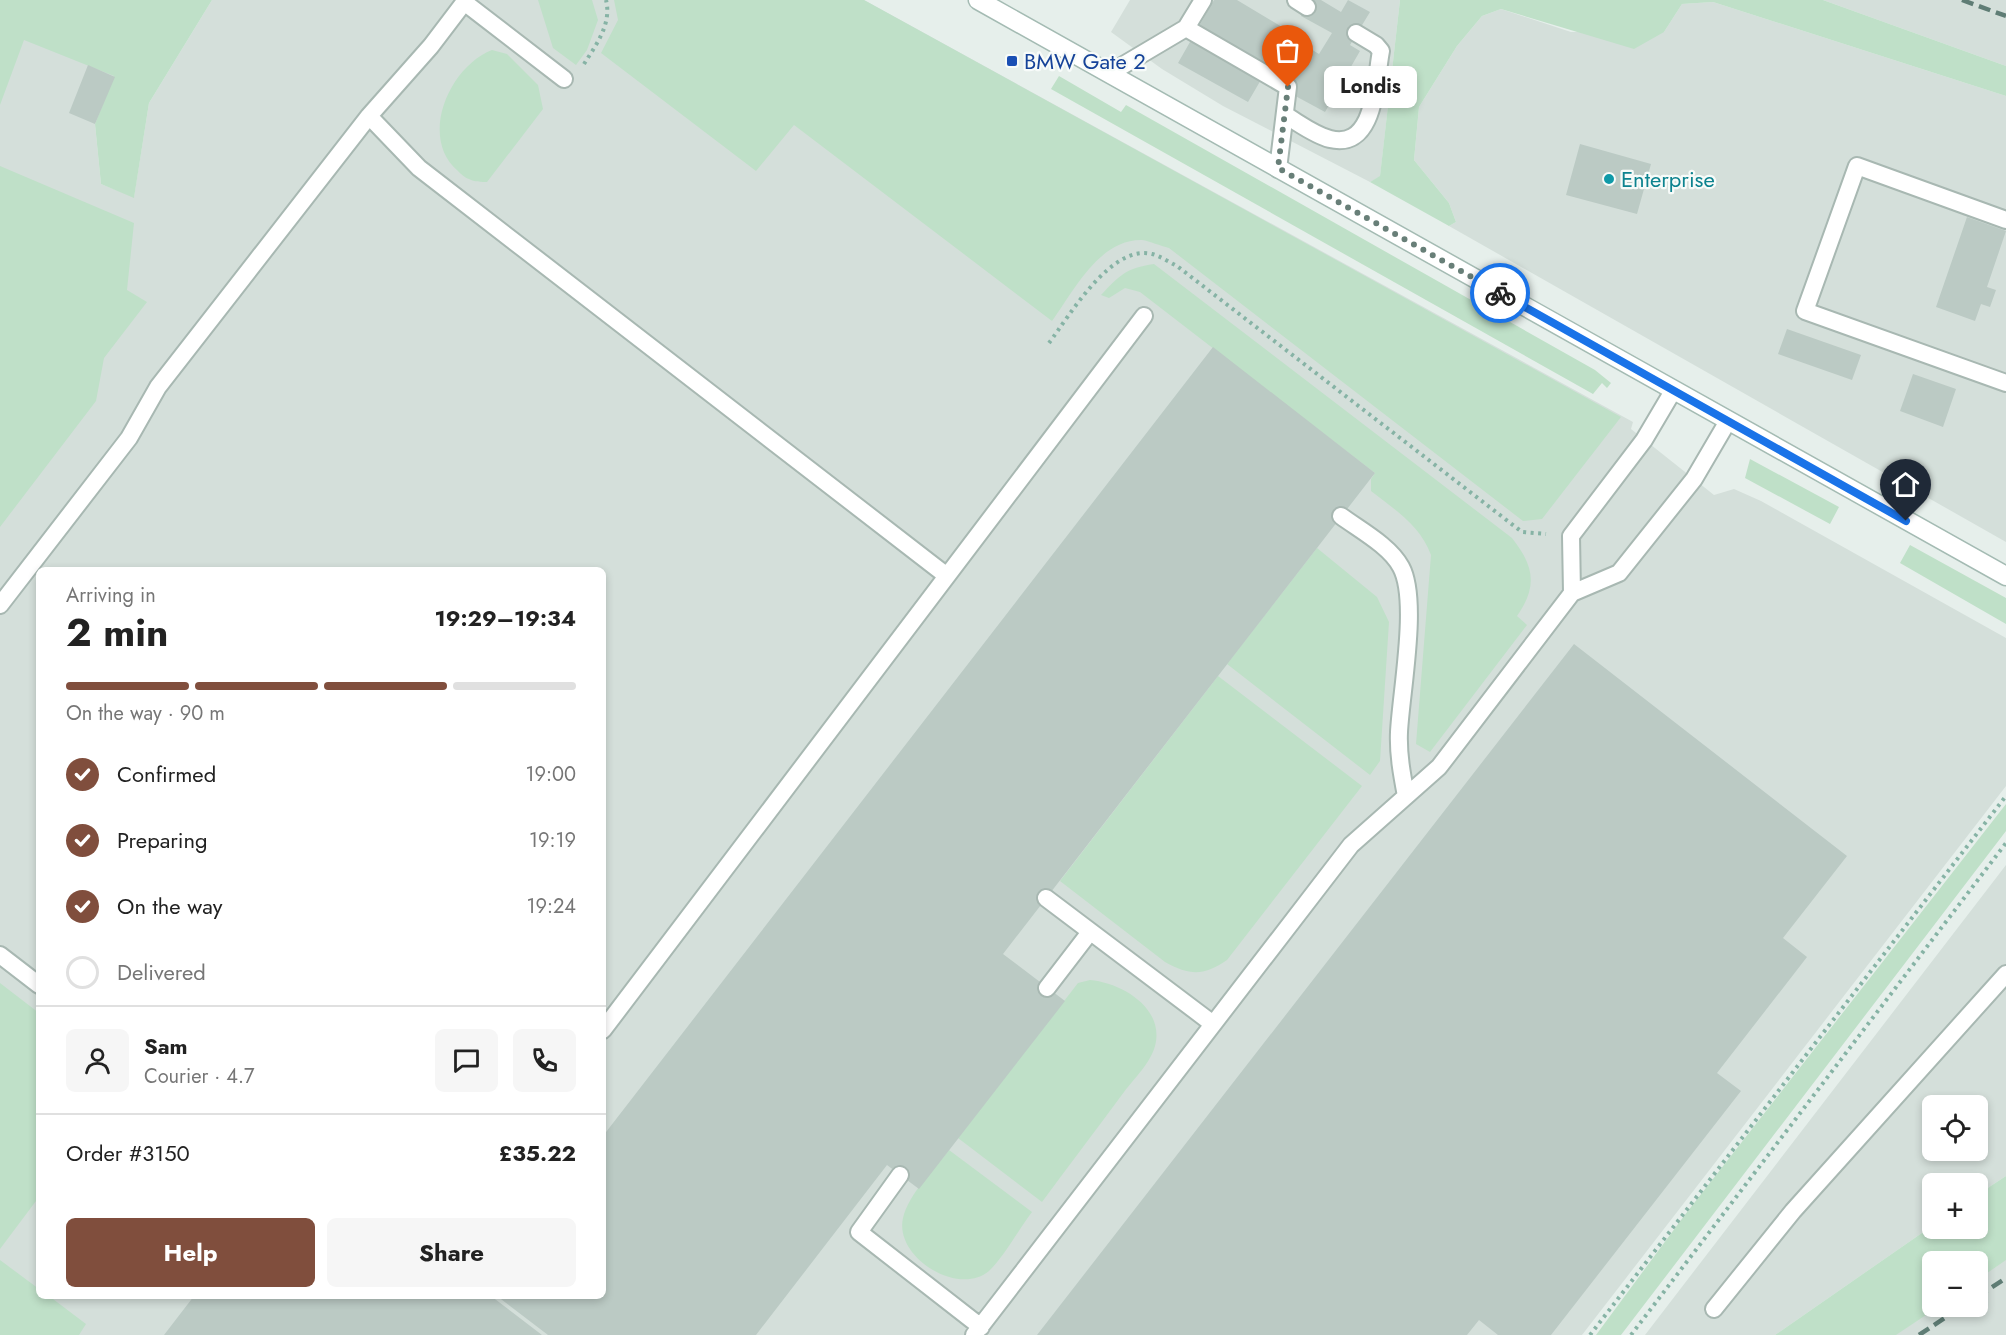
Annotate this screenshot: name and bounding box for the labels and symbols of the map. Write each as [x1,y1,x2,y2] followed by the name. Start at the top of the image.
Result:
[1262,25,1313,87] pin
[1024,45,1146,77] place label: BMW Gate 2
[1005,54,1019,68] marker: BMW Gate 2
[1324,66,1417,108] callout: Londis
[1621,163,1715,195] place label: Enterprise
[1602,172,1616,186] marker: Enterprise
[1470,263,1530,323] courier
[1880,459,1931,521] pin

